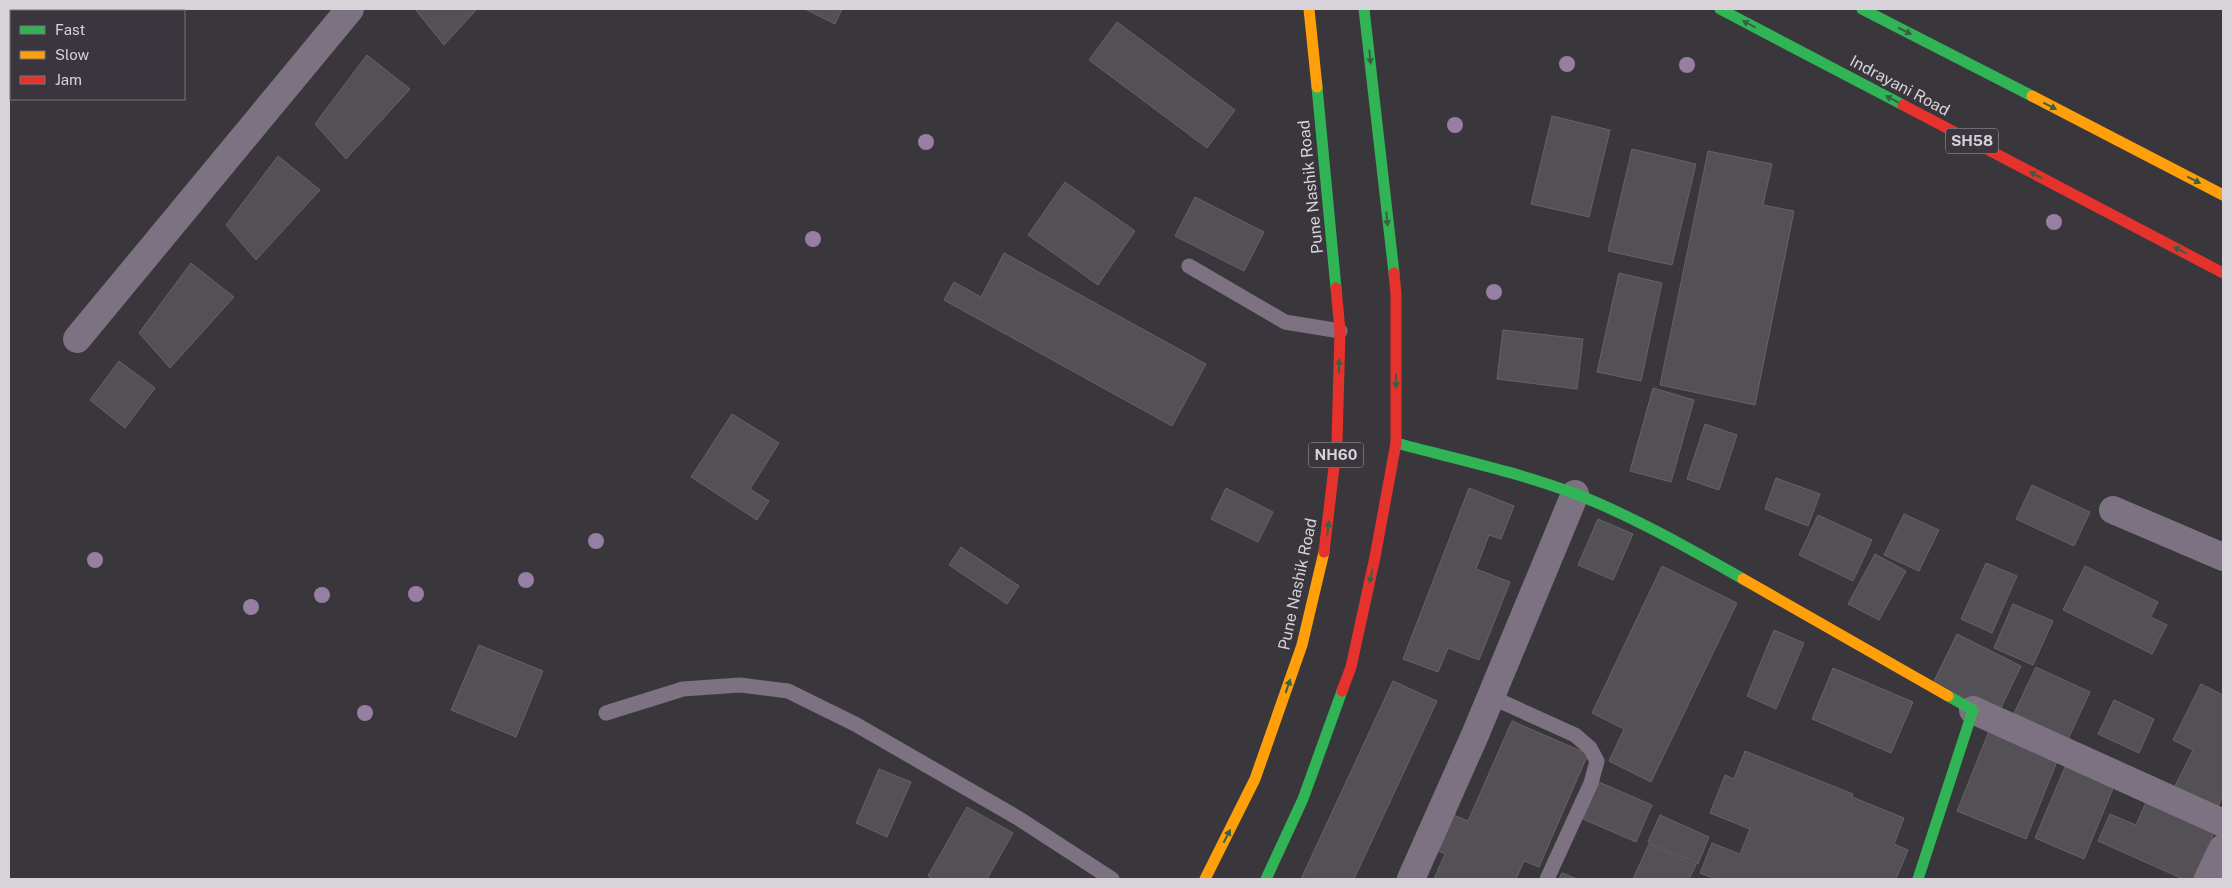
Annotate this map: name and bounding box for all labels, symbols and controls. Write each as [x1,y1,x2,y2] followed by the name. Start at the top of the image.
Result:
[10,10,185,100] legend
[1742,19,1755,28] one-way arrow
[55,21,85,38] text: Fast
[1898,27,1913,35] one-way arrow
[55,46,90,63] text: Slow
[1366,50,1374,66] one-way arrow
[1847,51,1953,120] street label: Indrayani Road
[55,71,82,88] text: Jam
[1885,95,1900,103] one-way arrow
[2043,102,2057,110] one-way arrow
[1294,119,1327,255] street label: Pune Nashik Road
[1946,128,1998,154] road number: SH58
[2029,171,2044,179] one-way arrow
[2187,176,2201,184] one-way arrow
[1383,211,1391,227] one-way arrow
[2173,246,2187,254] one-way arrow
[1335,358,1343,374] one-way arrow
[1392,373,1400,389] one-way arrow
[1308,442,1364,468] road number: NH60
[1274,516,1321,652] street label: Pune Nashik Road
[1324,520,1332,536] one-way arrow
[1367,568,1375,583] one-way arrow
[1285,678,1292,693] one-way arrow
[1223,829,1231,843] one-way arrow

